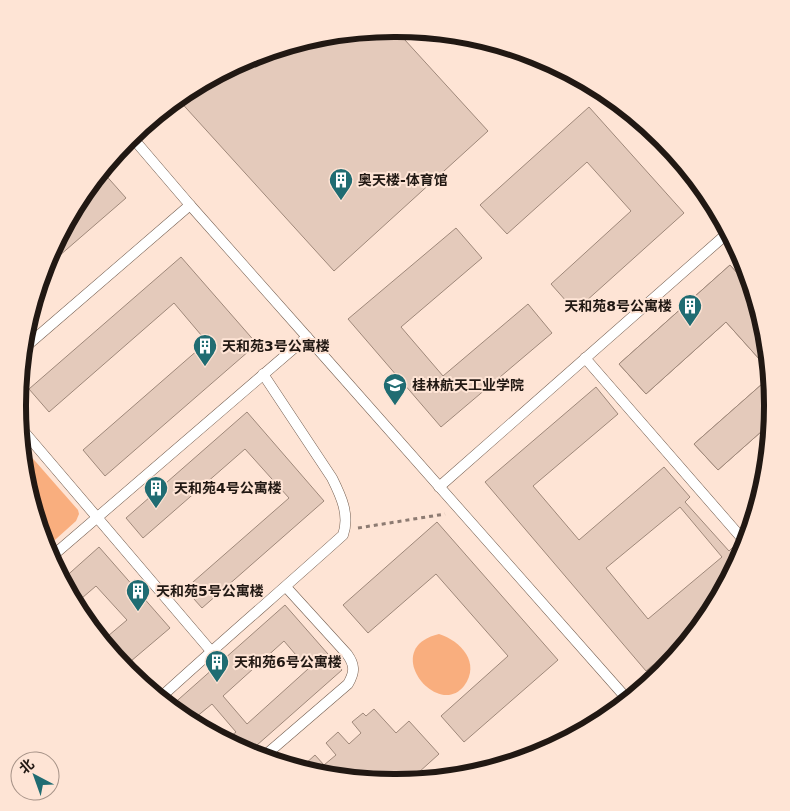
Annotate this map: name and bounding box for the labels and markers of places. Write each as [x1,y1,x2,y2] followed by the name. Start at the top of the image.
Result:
[328,167,354,201] building icon: 奥天楼-体育馆
[358,172,448,188] place label: 奥天楼-体育馆
[677,293,703,327] building icon: 天和苑8号公寓楼
[564,298,672,314] place label: 天和苑8号公寓楼
[192,333,218,367] building icon: 天和苑3号公寓楼
[222,338,330,354] place label: 天和苑3号公寓楼
[382,372,408,406] school or university icon: 桂林航天工业学院
[412,377,524,393] place label: 桂林航天工业学院
[143,475,169,509] building icon: 天和苑4号公寓楼
[174,480,282,496] place label: 天和苑4号公寓楼
[125,578,151,612] building icon: 天和苑5号公寓楼
[156,583,264,599] place label: 天和苑5号公寓楼
[204,649,230,683] building icon: 天和苑6号公寓楼
[234,654,342,670] place label: 天和苑6号公寓楼

